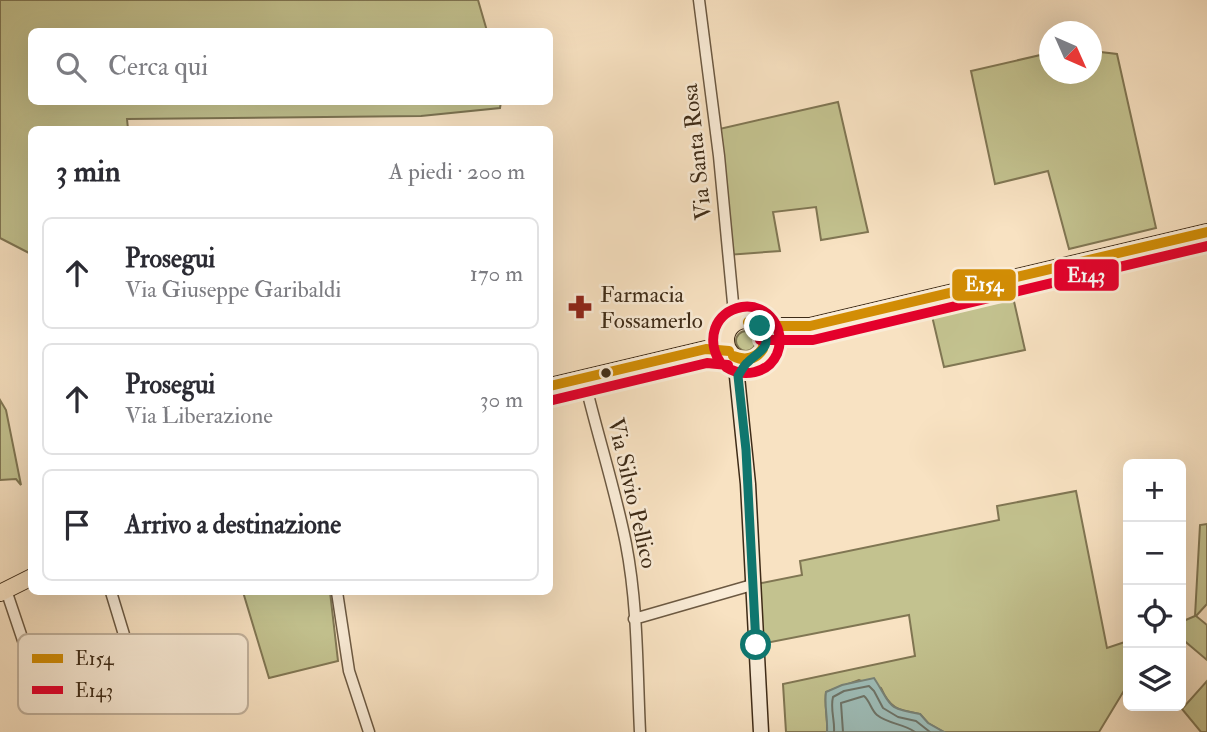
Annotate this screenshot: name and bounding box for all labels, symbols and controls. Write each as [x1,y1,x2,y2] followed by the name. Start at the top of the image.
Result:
[1039,21,1102,84] north arrow
[28,28,553,105] search box
[52,48,90,86] icon: search
[108,51,208,83] text: Cerca qui
[675,82,718,222] street label: Via Santa Rosa
[56,153,121,190] text: 3 min
[389,157,525,186] text: A piedi · 200 m
[125,243,215,275] text: Prosegui
[58,254,96,292] icon: ahead
[1053,258,1120,292] line badge: E143
[470,259,523,288] text: 170 m
[1067,264,1105,288] text: E143
[951,268,1017,302] line badge: E154
[965,273,1005,297] text: E154
[125,275,341,304] text: Via Giuseppe Garibaldi
[600,280,703,335] place label: Farmacia Fossamerlo
[566,293,594,321] pharmacy icon: Farmacia Fossamerlo
[744,310,775,341] route end
[599,366,613,380] unlabelled marker
[125,369,215,401] text: Prosegui
[58,380,96,418] icon: ahead
[480,385,523,414] text: 30 m
[125,401,273,430] text: Via Liberazione
[601,415,664,571] street label: Via Silvio Pellico
[1123,459,1186,711] map controls
[1123,459,1186,522] button: +
[58,506,96,544] icon: arrive
[125,509,341,541] text: Arrivo a destinazione
[1123,522,1186,585] button: −
[1123,585,1186,648] button: locate
[740,629,771,660] route start
[18,634,248,714] legend
[75,647,114,671] text: E154
[1123,648,1186,711] button: layers
[75,679,113,703] text: E143

